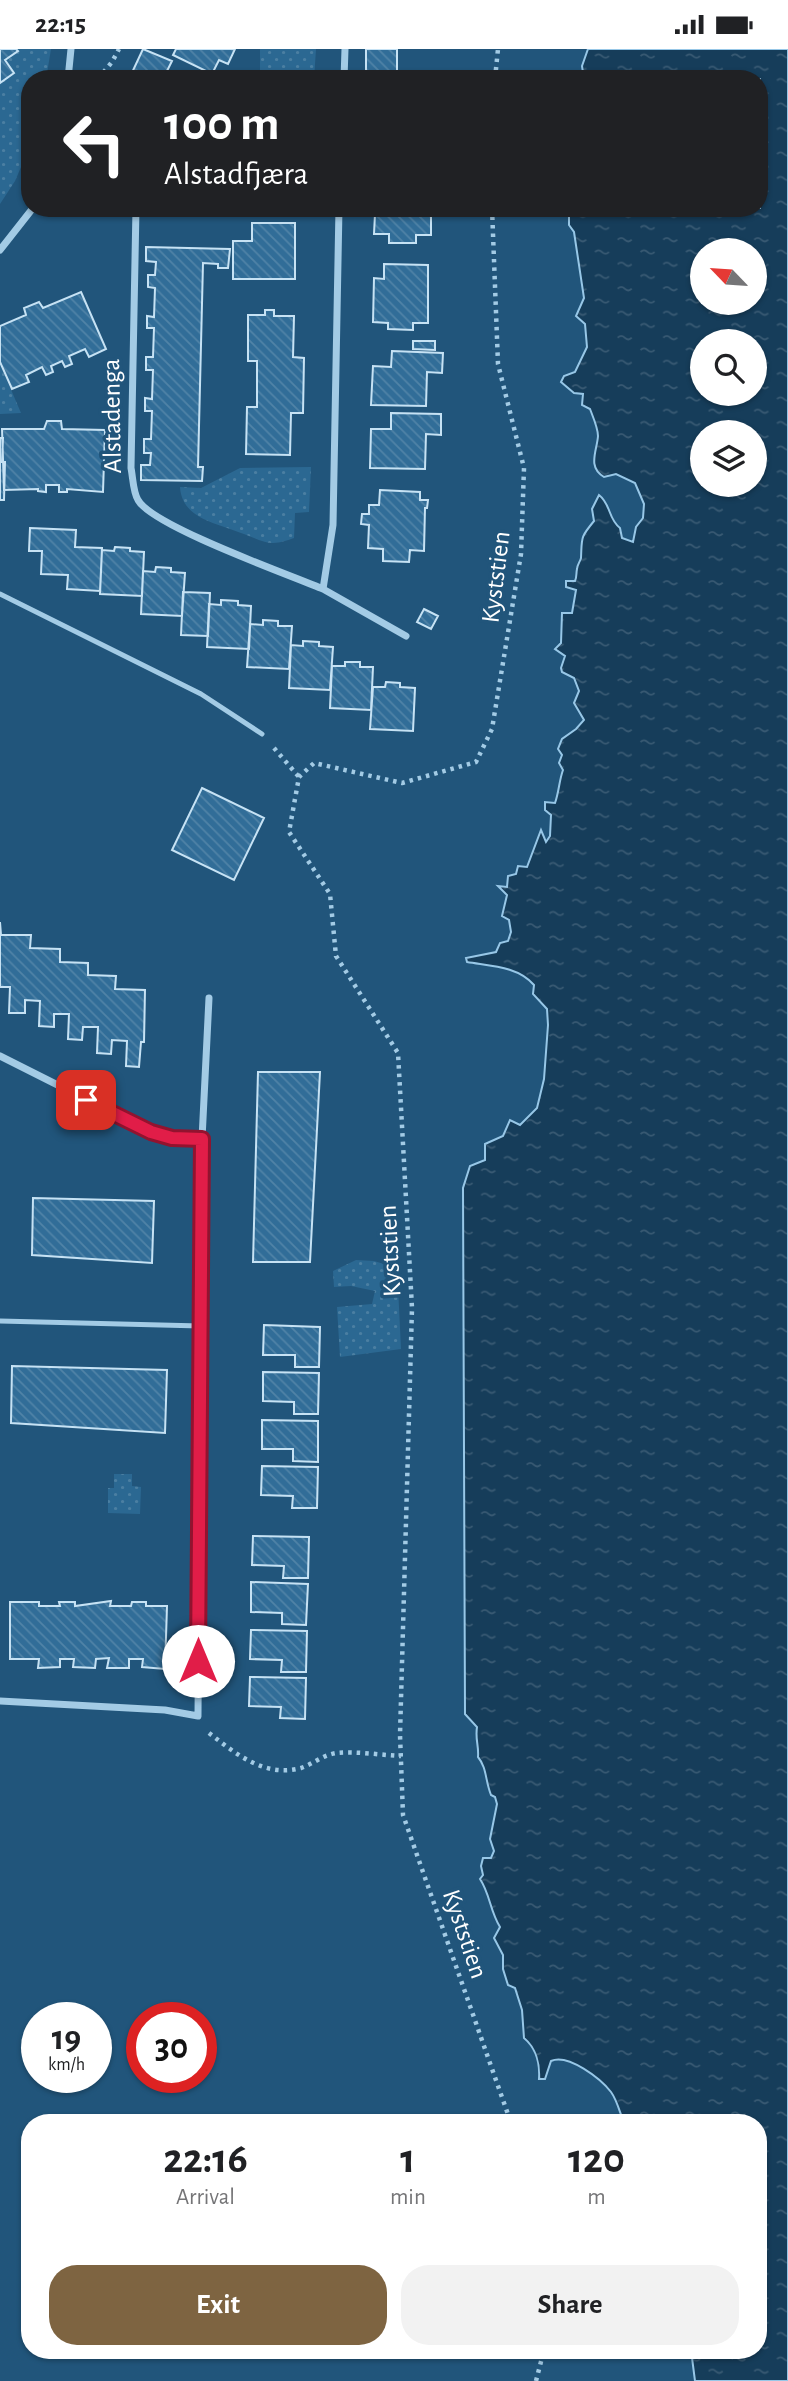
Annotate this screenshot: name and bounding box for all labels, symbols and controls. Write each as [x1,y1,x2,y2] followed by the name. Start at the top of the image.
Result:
[35,11,86,37] text: 22:15
[49,98,140,189] icon: left
[164,100,280,149] text: 100 m
[164,158,308,190] text: Alstadfjæra
[690,238,766,315] north arrow
[690,238,767,497] map controls
[690,329,767,406] button: search
[98,359,126,473] street label: Alstadenga
[690,420,767,497] button: layers
[477,530,515,624] street label: Kyststien
[56,1070,116,1130] pin
[67,1081,105,1119] icon: arrive
[375,1204,405,1298] street label: Kyststien
[161,1624,235,1698] position arrow
[438,1886,492,1982] street label: Kyststien
[126,2002,217,2093] speed limit sign: 30
[52,2021,81,2056] text: 19
[48,2056,85,2074] text: km/h
[163,2138,248,2180] text: 22:16
[400,2138,415,2180] text: 1
[568,2138,625,2180] text: 120
[176,2186,235,2209] text: Arrival
[390,2186,426,2209] text: min
[587,2186,606,2209] text: m
[49,2265,387,2345] button: Exit
[401,2265,739,2345] button: Share

